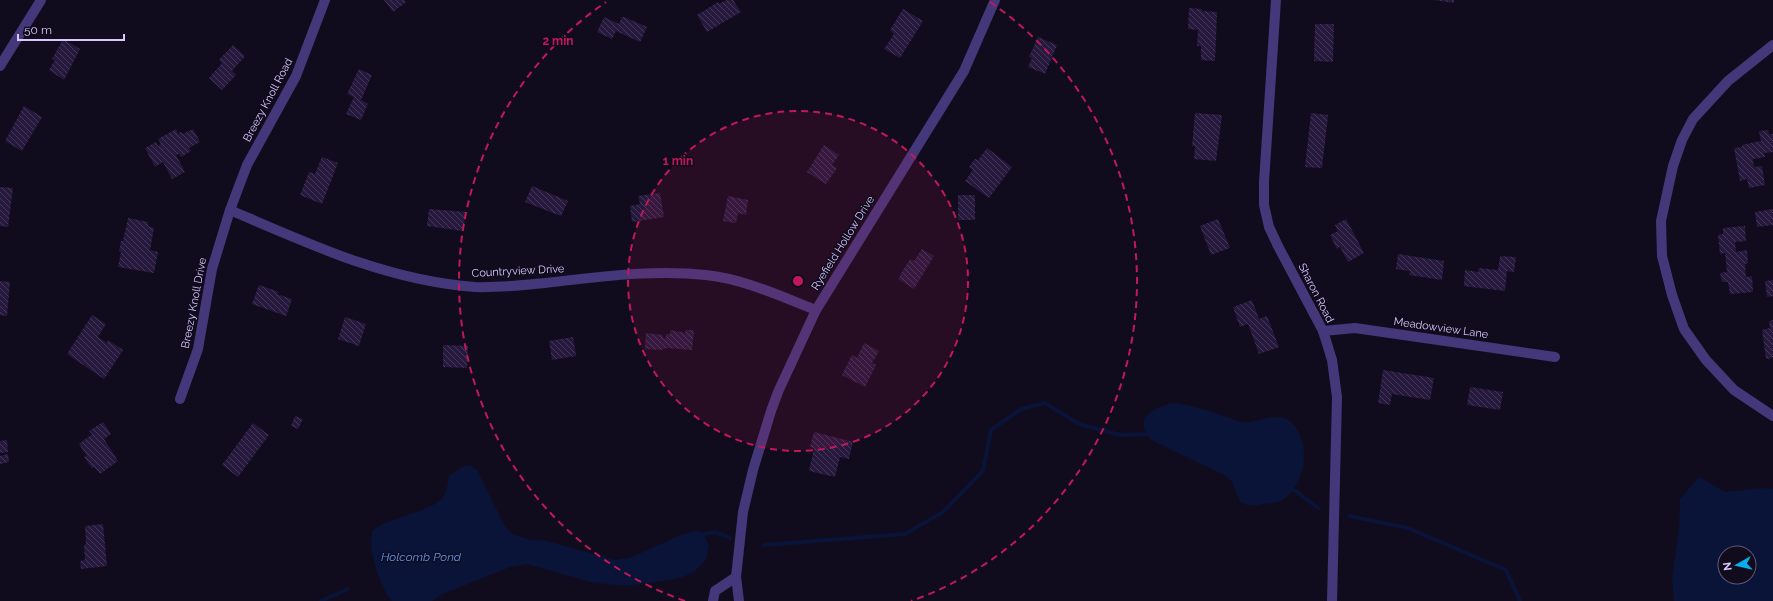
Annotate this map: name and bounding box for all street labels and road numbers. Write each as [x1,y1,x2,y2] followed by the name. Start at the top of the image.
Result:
[241,56,296,144] street label: Breezy Knoll Road
[809,193,878,292] street label: Ryefield Hollow Drive
[179,256,209,350] street label: Breezy Knoll Drive
[1295,261,1337,325] street label: Sharon Road
[471,262,565,280] street label: Countryview Drive
[1393,315,1490,341] street label: Meadowview Lane

